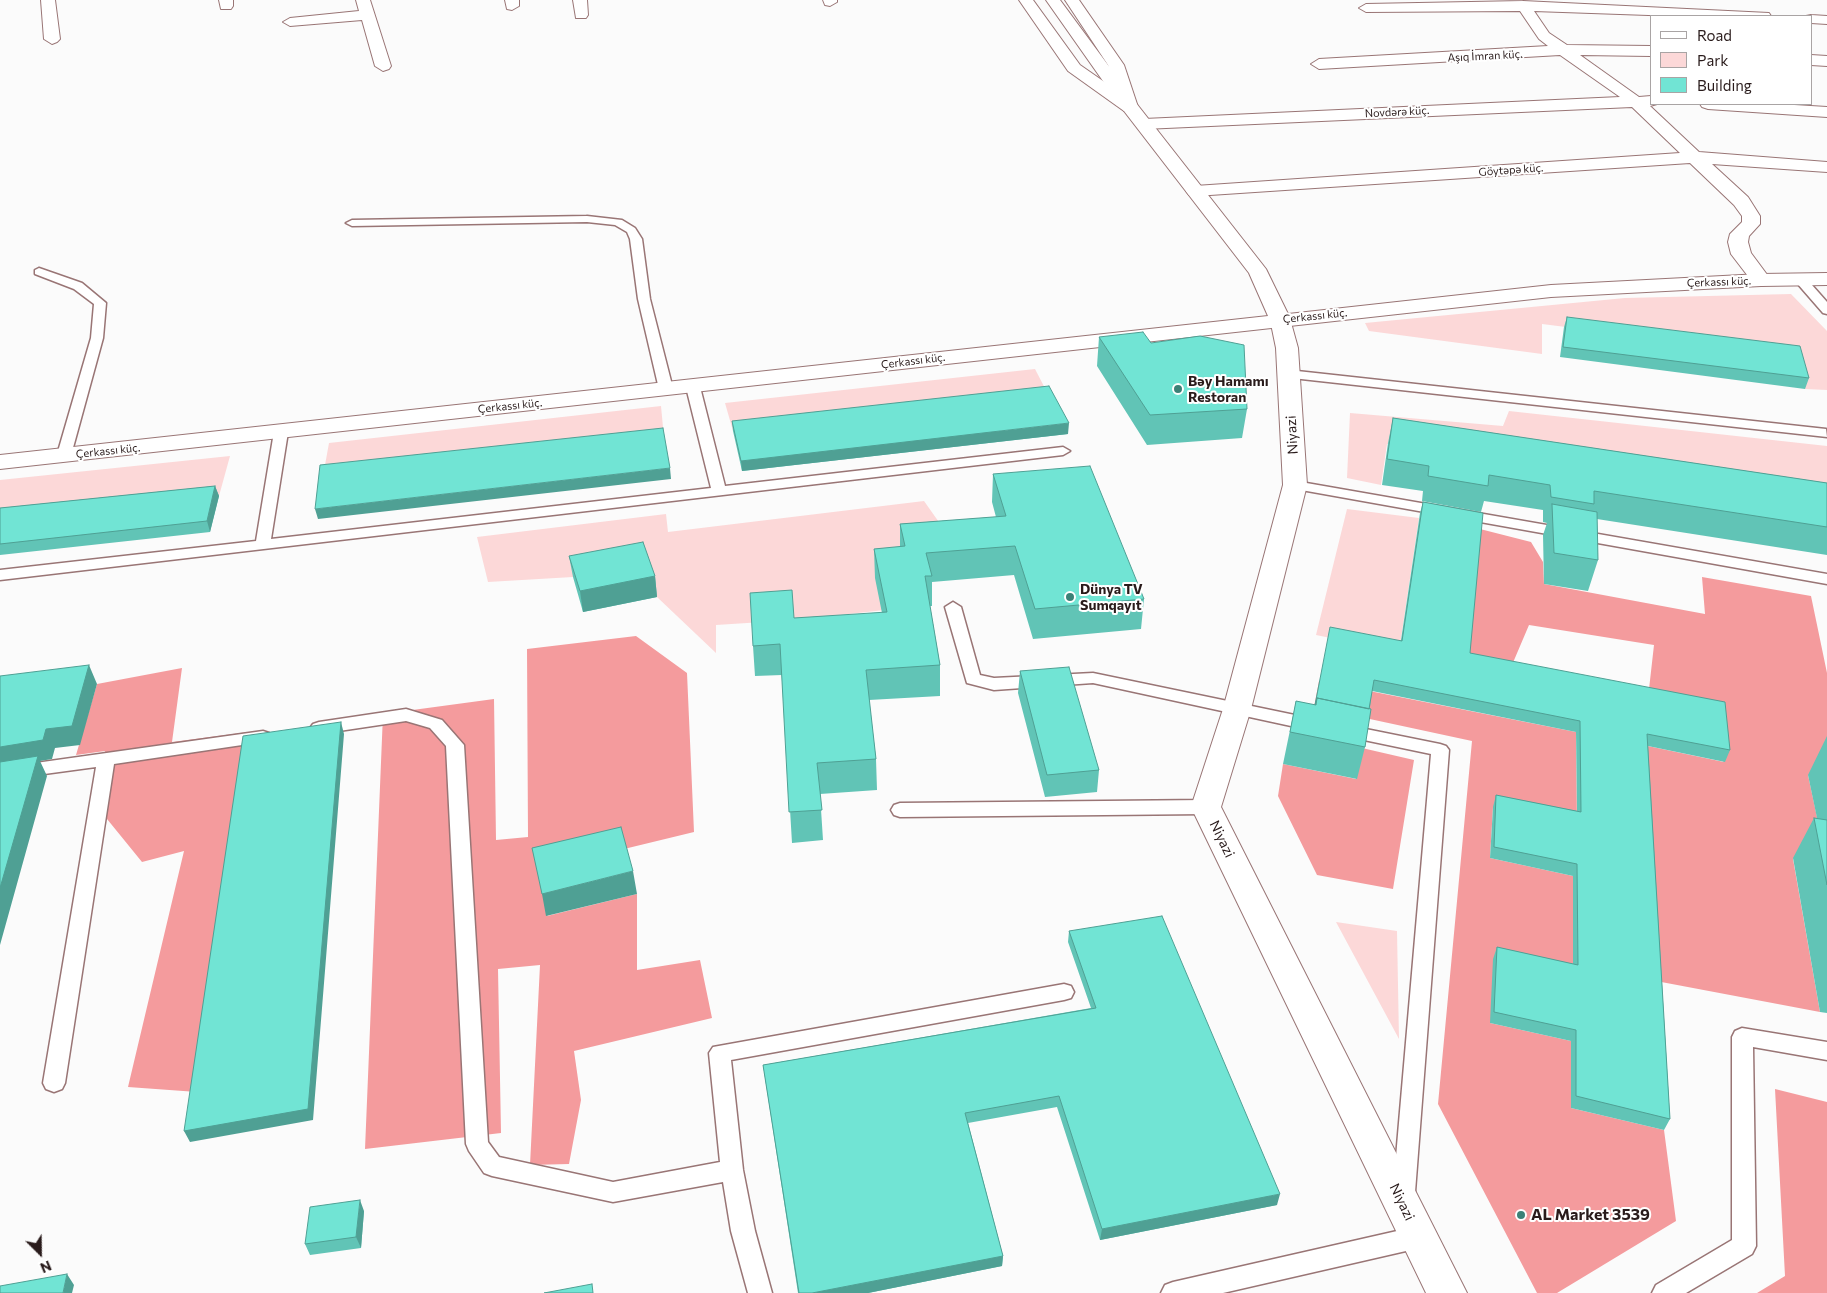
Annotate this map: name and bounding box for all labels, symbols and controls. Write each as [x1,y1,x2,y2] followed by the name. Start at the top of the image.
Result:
[1650,15,1812,105] legend
[1697,26,1732,44] text: Road
[1447,47,1523,65] street label: Aşıq İmran küç.
[1697,51,1728,69] text: Park
[1697,76,1752,94] text: Building
[1364,104,1430,120] street label: Novdərə küç.
[1478,161,1544,179] street label: Göytəpə küç.
[1687,274,1751,290] street label: Çerkassı küç.
[1282,306,1348,326] street label: Çerkassı küç.
[880,351,946,371] street label: Çerkassı küç.
[1188,373,1269,406] place label: Bәy Hamamı Restoran
[1172,383,1184,395] marker: Bәy Hamamı Restoran
[477,396,543,416] street label: Çerkassı küç.
[1283,415,1301,455] street label: Niyazi
[75,441,141,461] street label: Çerkassı küç.
[1080,581,1143,614] place label: Dünya TV Sumqayıt
[1064,591,1076,603] marker: Dünya TV Sumqayıt
[1206,818,1238,860] street label: Niyazi
[1386,1181,1418,1223] street label: Niyazi
[1531,1205,1650,1225] place label: AL Market 3539
[1515,1209,1527,1221] marker: AL Market 3539
[15,1228,65,1278] north arrow
[38,1257,54,1277] text: N

